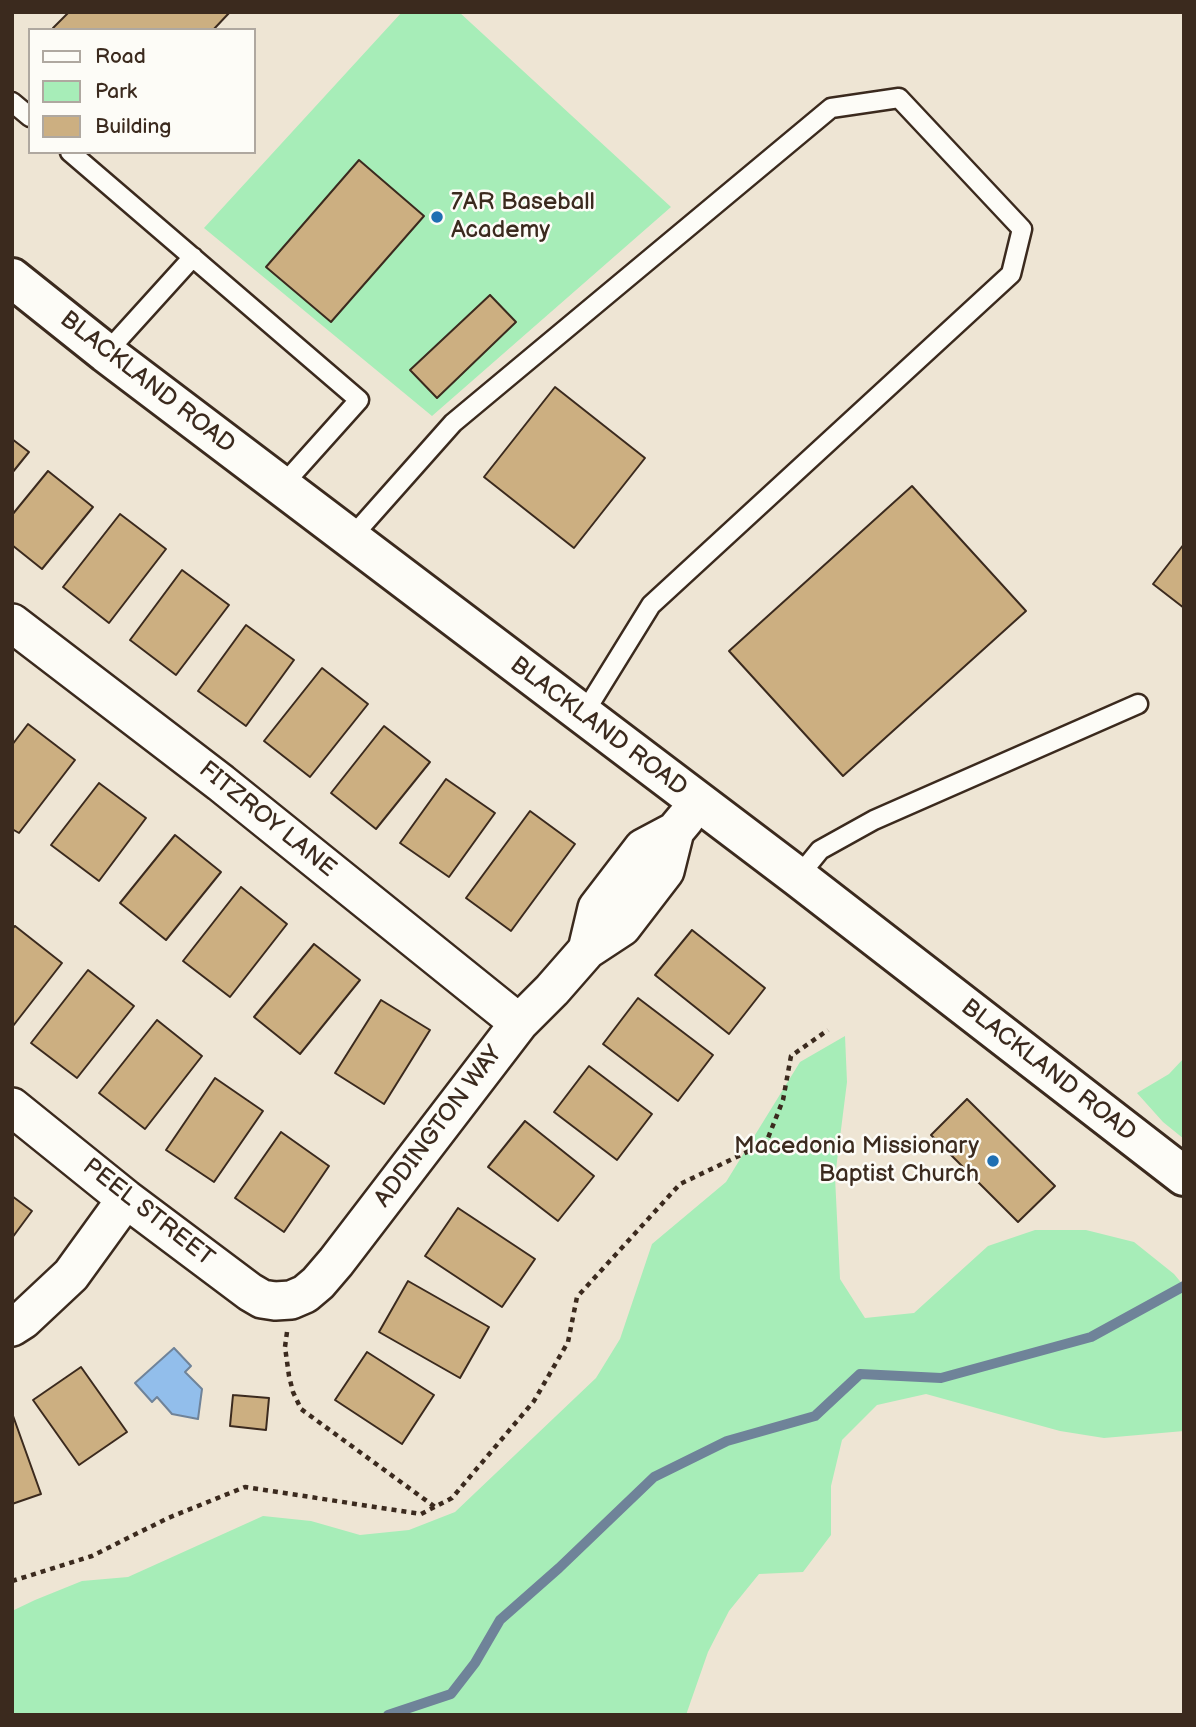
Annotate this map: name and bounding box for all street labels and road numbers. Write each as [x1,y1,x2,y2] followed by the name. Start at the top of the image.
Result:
[54,306,240,460] street label: BLACKLAND ROAD
[504,651,692,803] street label: BLACKLAND ROAD
[193,756,341,884] street label: FITZROY LANE
[955,994,1141,1148] street label: BLACKLAND ROAD
[369,1041,509,1213] street label: ADDINGTON WAY
[77,1153,219,1273] street label: PEEL STREET

